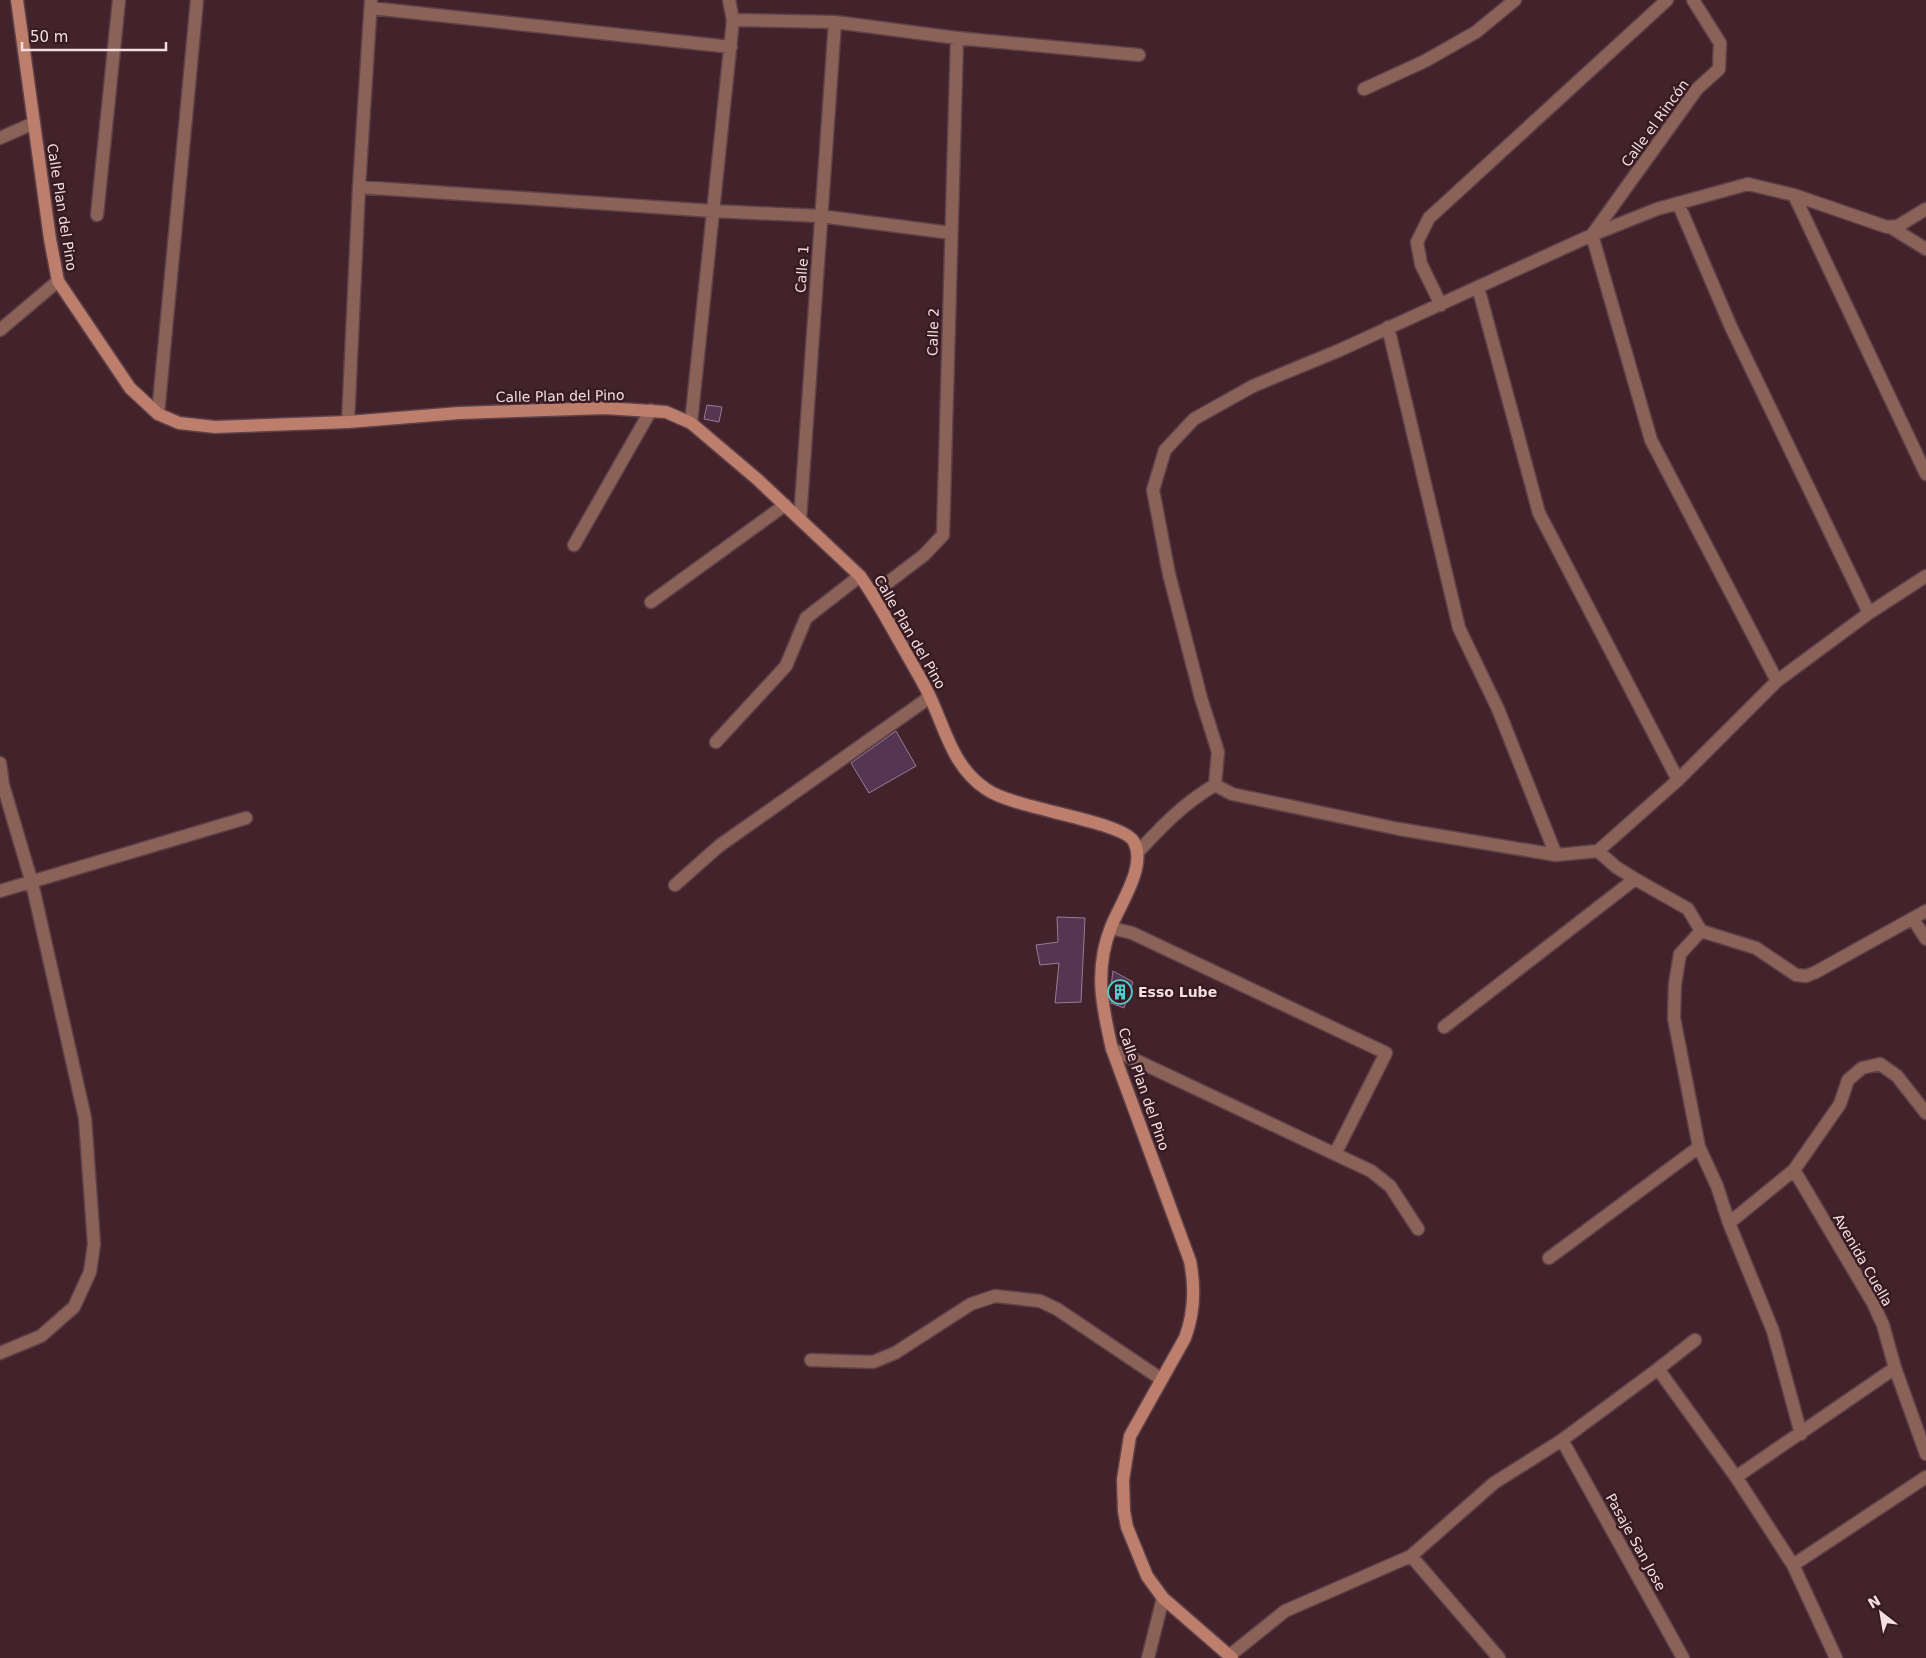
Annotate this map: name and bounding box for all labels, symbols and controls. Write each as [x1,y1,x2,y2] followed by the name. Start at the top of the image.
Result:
[22,20,166,52] scale bar
[30,28,68,46] text: 50 m
[1618,76,1692,170] street label: Calle el Rincón
[44,142,80,272] street label: Calle Plan del Pino
[792,244,812,294] street label: Calle 1
[924,308,942,356] street label: Calle 2
[496,387,624,405] street label: Calle Plan del Pino
[871,572,949,692] street label: Calle Plan del Pino
[1107,979,1133,1005] building icon: Esso Lube
[1138,984,1217,1000] place label: Esso Lube
[1115,1026,1173,1152] street label: Calle Plan del Pino
[1830,1211,1896,1309] street label: Avenida Cuella
[1603,1491,1669,1593] street label: Pasaje San Jose
[1856,1588,1906,1638] north arrow
[1865,1592,1883,1612] text: N

